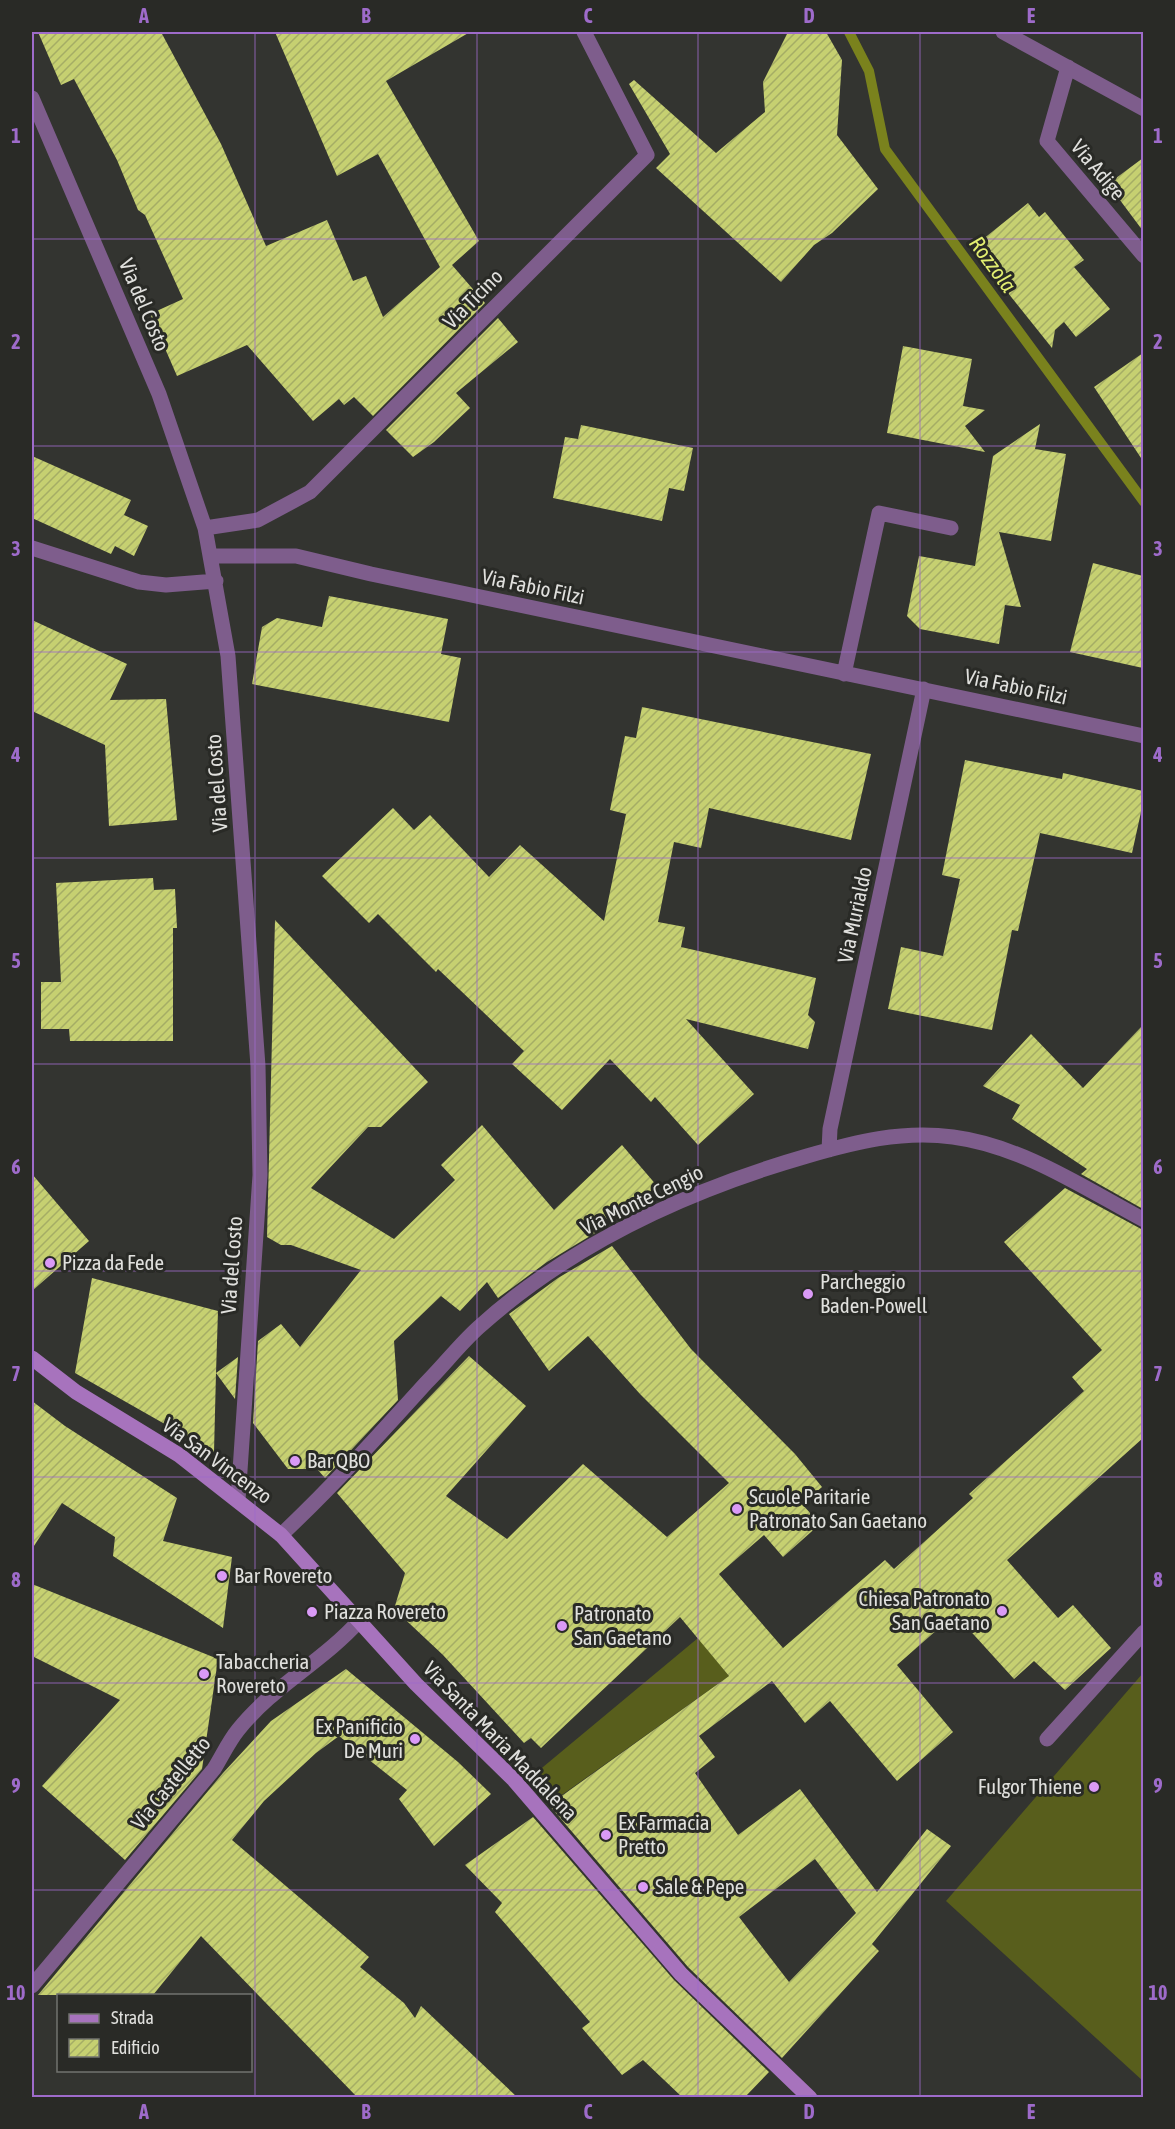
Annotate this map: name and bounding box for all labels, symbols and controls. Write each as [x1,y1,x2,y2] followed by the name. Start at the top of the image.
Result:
[138,4,149,27] text: A
[361,4,371,27] text: B
[584,4,593,27] text: C
[803,4,815,27] text: D
[1027,4,1036,27] text: E
[11,124,21,147] text: 1
[1153,124,1163,147] text: 1
[1067,134,1131,204] street label: Via Adige
[964,231,1022,297] water label: Rozzola
[115,255,175,354] street label: Via del Costo
[438,264,507,333] street label: Via Ticino
[11,330,21,353] text: 2
[1153,330,1163,353] text: 2
[11,537,21,560] text: 3
[1153,537,1163,560] text: 3
[480,563,587,609] street label: Via Fabio Filzi
[963,663,1070,709] street label: Via Fabio Filzi
[201,733,231,833] street label: Via del Costo
[10,743,21,766] text: 4
[1152,743,1163,766] text: 4
[832,864,876,965] street label: Via Murialdo
[11,949,21,972] text: 5
[1153,949,1163,972] text: 5
[11,1155,21,1178] text: 6
[1153,1155,1163,1178] text: 6
[577,1159,707,1239] street label: Via Monte Cengio
[216,1215,246,1315] street label: Via del Costo
[62,1250,164,1274] place label: Pizza da Fede
[43,1256,57,1270] marker: Pizza da Fede
[820,1269,928,1317] place label: Parcheggio Baden-Powell
[801,1287,815,1301] marker: Parcheggio Baden-Powell
[11,1362,21,1385] text: 7
[1153,1362,1163,1385] text: 7
[158,1412,277,1508] street label: Via San Vincenzo
[307,1448,370,1472] place label: Bar QBO
[288,1454,302,1468] marker: Bar QBO
[749,1484,927,1532] place label: Scuole Paritarie Patronato San Gaetano
[730,1502,744,1516] marker: Scuole Paritarie Patronato San Gaetano
[234,1563,332,1587] place label: Bar Rovereto
[11,1568,21,1591] text: 8
[1153,1568,1163,1591] text: 8
[215,1569,229,1583] marker: Bar Rovereto
[859,1586,990,1634] place label: Chiesa Patronato San Gaetano
[324,1599,446,1623] place label: Piazza Rovereto
[574,1601,672,1649] place label: Patronato San Gaetano
[995,1604,1009,1618] marker: Chiesa Patronato San Gaetano
[305,1605,319,1619] marker: Piazza Rovereto
[555,1619,569,1633] marker: Patronato San Gaetano
[216,1649,309,1697] place label: Tabaccheria Rovereto
[419,1656,583,1825] street label: Via Santa Maria Maddalena
[197,1667,211,1681] marker: Tabaccheria Rovereto
[315,1714,403,1762] place label: Ex Panificio De Muri
[126,1731,215,1833] street label: Via Castelletto
[408,1732,422,1746] marker: Ex Panificio De Muri
[11,1774,21,1797] text: 9
[978,1774,1082,1798] place label: Fulgor Thiene
[1153,1774,1163,1797] text: 9
[1087,1780,1101,1794] marker: Fulgor Thiene
[618,1810,710,1858] place label: Ex Farmacia Pretto
[599,1828,613,1842] marker: Ex Farmacia Pretto
[655,1874,744,1898] place label: Sale & Pepe
[636,1880,650,1894] marker: Sale & Pepe
[7,1981,25,2004] text: 10
[1149,1981,1167,2004] text: 10
[57,1994,252,2072] legend
[111,2007,154,2028] text: Strada
[111,2037,160,2058] text: Edificio
[138,2100,149,2123] text: A
[361,2100,371,2123] text: B
[584,2100,593,2123] text: C
[803,2100,815,2123] text: D
[1027,2100,1036,2123] text: E

